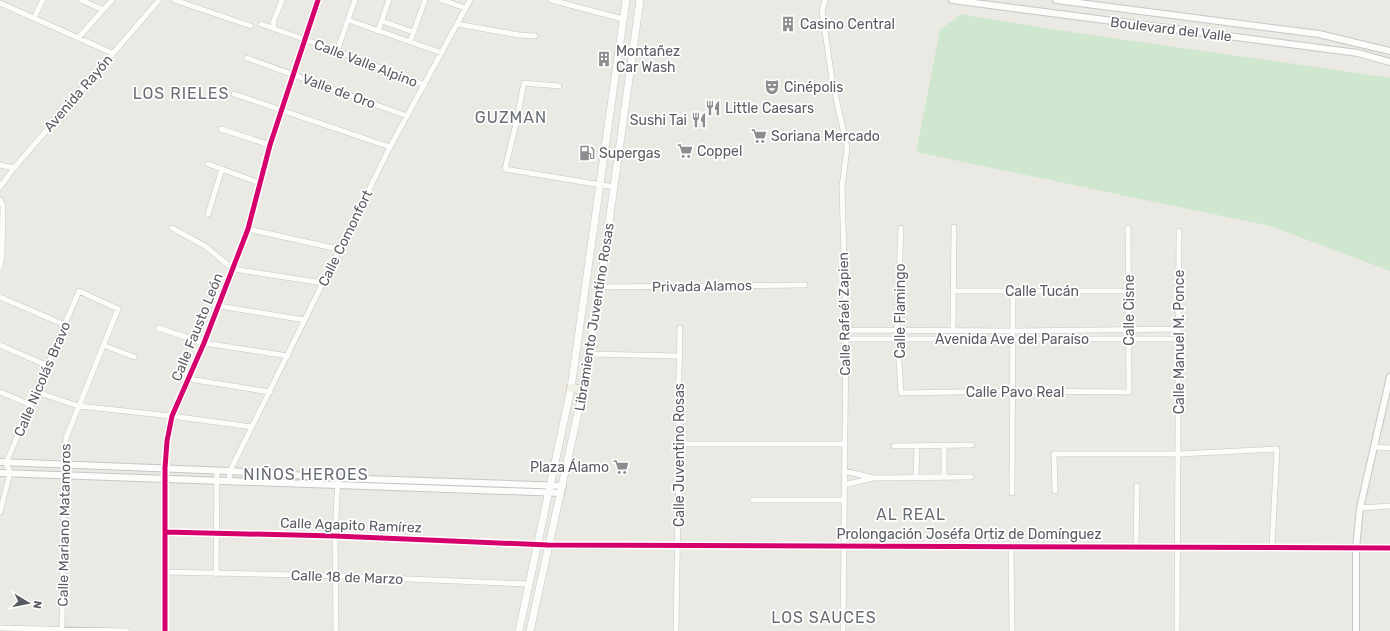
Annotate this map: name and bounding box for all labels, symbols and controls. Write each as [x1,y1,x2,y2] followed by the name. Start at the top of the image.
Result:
[1109,14,1233,45] street label: Boulevard del Valle
[779,15,797,33] building icon: Casino Central
[800,16,895,33] place label: Casino Central
[312,36,420,91] street label: Calle Valle Alpino
[616,43,680,76] place label: Montañez Car Wash
[595,50,613,68] building icon: Montañez Car Wash
[40,51,116,135] street label: Avenida Rayón
[300,70,378,113] street label: Valle de Oro
[763,78,781,96] theatre icon: Cinépolis
[784,79,843,96] place label: Cinépolis
[133,84,229,103] district label: LOS RIELES
[704,99,722,117] restaurant icon: Little Caesars
[725,100,814,117] place label: Little Caesars
[475,108,547,127] district label: GUZMAN
[690,111,708,129] restaurant icon: Sushi Tai
[630,112,687,129] place label: Sushi Tai
[750,127,768,145] supermarket icon: Soriana Mercado
[771,128,880,145] place label: Soriana Mercado
[676,142,694,160] supermarket icon: Coppel
[697,143,742,160] place label: Coppel
[578,144,596,162] fuel station icon: Supergas
[599,145,661,162] place label: Supergas
[315,187,376,289] street label: Calle Comonfort
[571,222,618,412] street label: Libramiento Juventino Rosas
[835,252,854,376] street label: Calle Rafaél Zapien
[892,263,909,359] street label: Calle Flamingo
[1171,270,1188,414] street label: Calle Manuel M. Ponce
[168,271,227,384] street label: Calle Fausto León
[1121,274,1138,346] street label: Calle Cisne
[652,277,752,296] street label: Privada Alamos
[1005,283,1079,300] street label: Calle Tucán
[11,319,74,439] street label: Calle Nicolás Bravo
[935,331,1089,348] street label: Avenida Ave del Paraíso
[671,383,688,527] street label: Calle Juventino Rosas
[966,384,1064,401] street label: Calle Pavo Real
[55,443,74,607] street label: Calle Mariano Matamoros
[530,458,609,476] place label: Plaza Álamo
[612,458,630,476] supermarket icon: Plaza Álamo
[243,465,369,484] district label: NIÑOS HEROES
[876,505,946,524] district label: AL REAL
[280,515,422,536] street label: Calle Agapito Ramírez
[836,526,1102,543] street label: Prolongación Joséfa Ortiz de Domínguez
[291,567,403,588] street label: Calle 18 de Marzo
[8,583,48,623] north arrow
[30,600,44,610] text: N
[771,608,877,627] district label: LOS SAUCES

